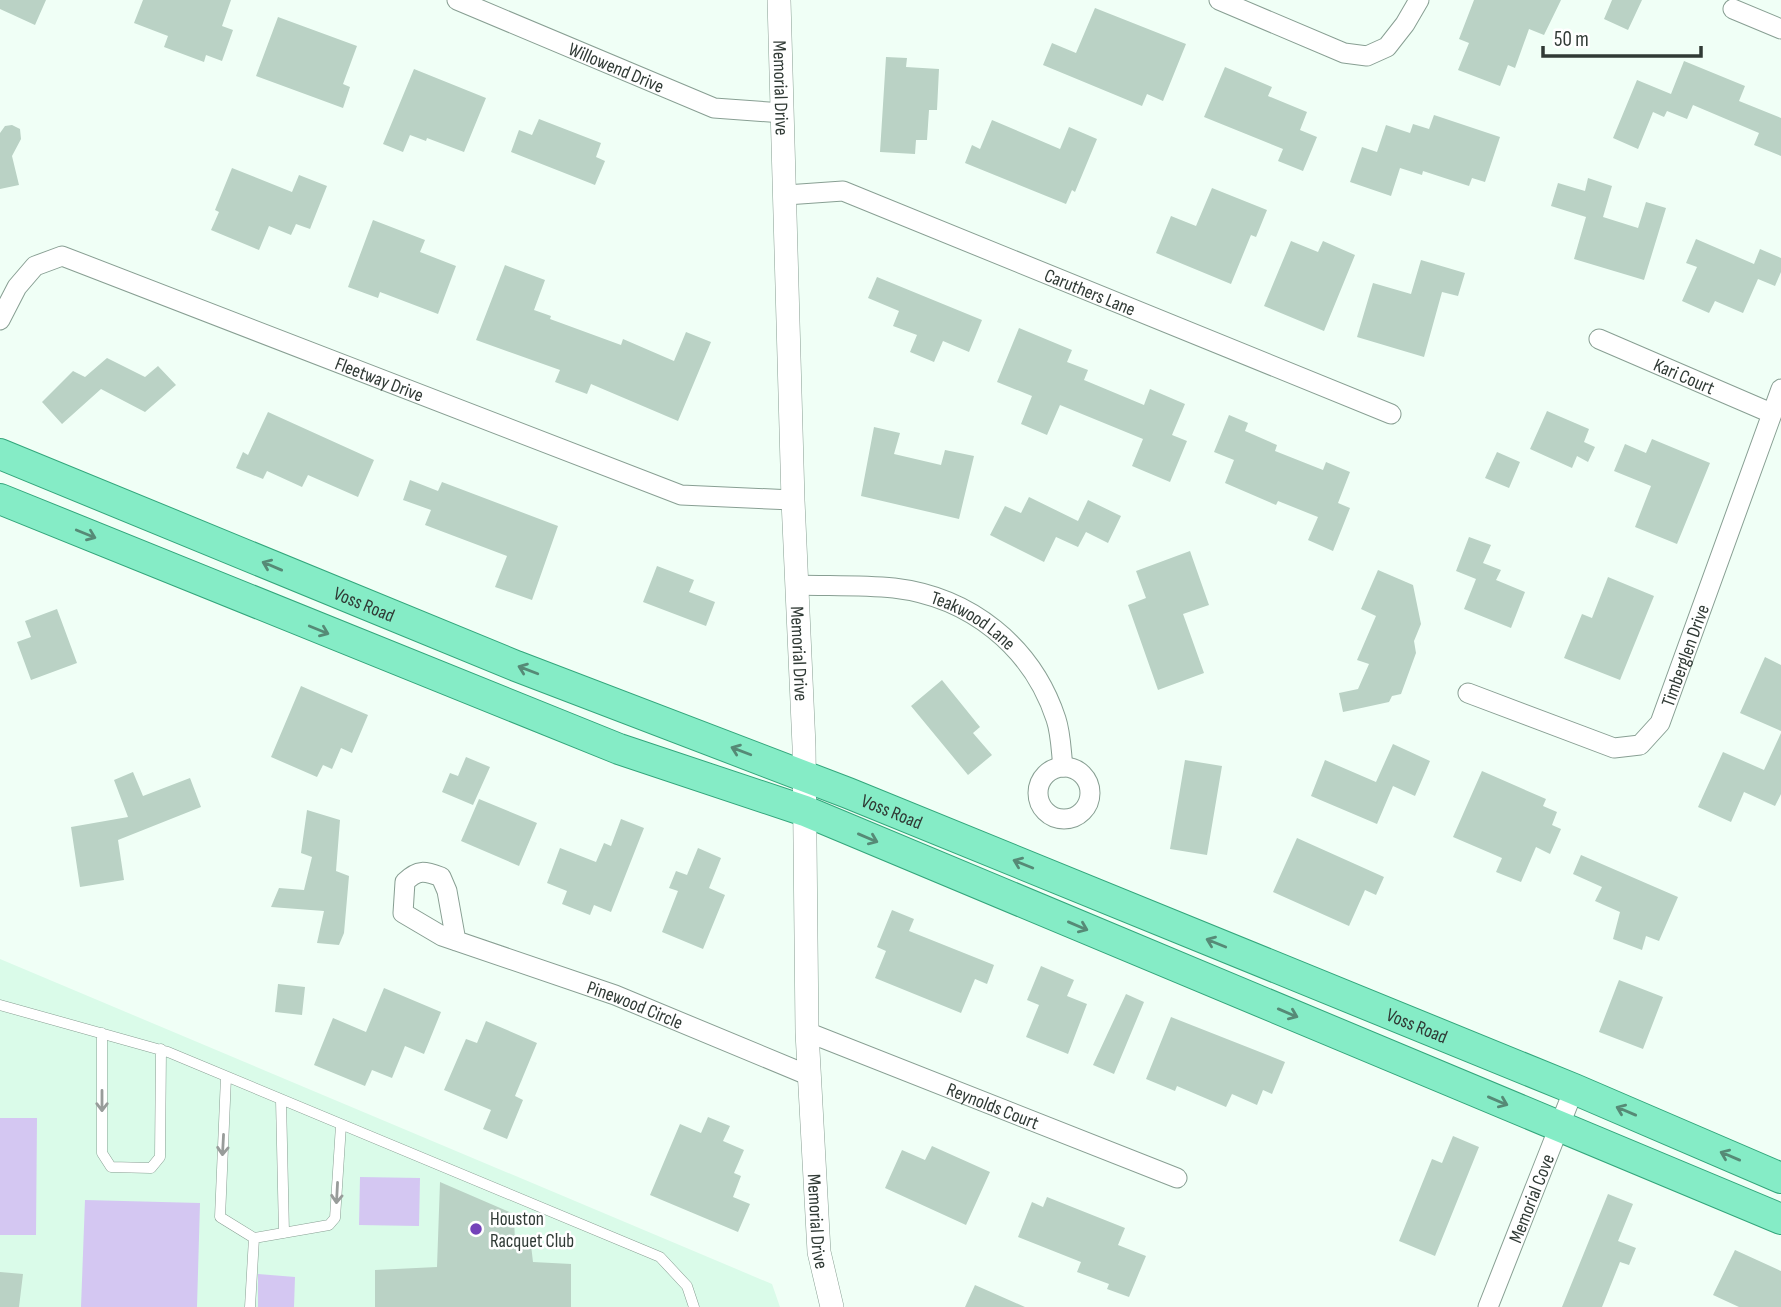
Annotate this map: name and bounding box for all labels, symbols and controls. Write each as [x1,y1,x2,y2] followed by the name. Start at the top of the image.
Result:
[1543,14,1700,58] scale bar
[1554,27,1589,52] text: 50 m
[565,38,667,99] street label: Willowend Drive
[767,40,793,136] street label: Memorial Drive
[1041,264,1139,322] street label: Caruthers Lane
[332,353,427,408] street label: Fleetway Drive
[1650,354,1718,400] street label: Kari Court
[74,529,96,542] one-way arrow
[262,558,283,571] one-way arrow
[330,582,398,628] street label: Voss Road
[928,587,1020,655] street label: Teakwood Lane
[1657,601,1715,710] street label: Timberglen Drive
[785,606,812,702] street label: Memorial Drive
[308,624,329,637] one-way arrow
[517,663,539,676] one-way arrow
[730,744,752,756] one-way arrow
[858,790,926,835] street label: Voss Road
[857,832,878,845] one-way arrow
[1013,857,1035,870] one-way arrow
[1067,920,1088,933] one-way arrow
[1206,936,1228,949] one-way arrow
[584,976,686,1035] street label: Pinewood Circle
[1383,1004,1451,1049] street label: Voss Road
[1276,1007,1298,1020] one-way arrow
[943,1078,1042,1135] street label: Reynolds Court
[95,1090,109,1113] one-way arrow
[1486,1095,1508,1108] one-way arrow
[1616,1104,1638,1117] one-way arrow
[216,1133,229,1156] one-way arrow
[1719,1148,1741,1161] one-way arrow
[1504,1151,1560,1246] street label: Memorial Cove
[802,1173,833,1271] street label: Memorial Drive
[330,1181,343,1204] one-way arrow
[490,1208,574,1253] place label: Houston Racquet Club
[468,1221,484,1237] marker: Houston Racquet Club

